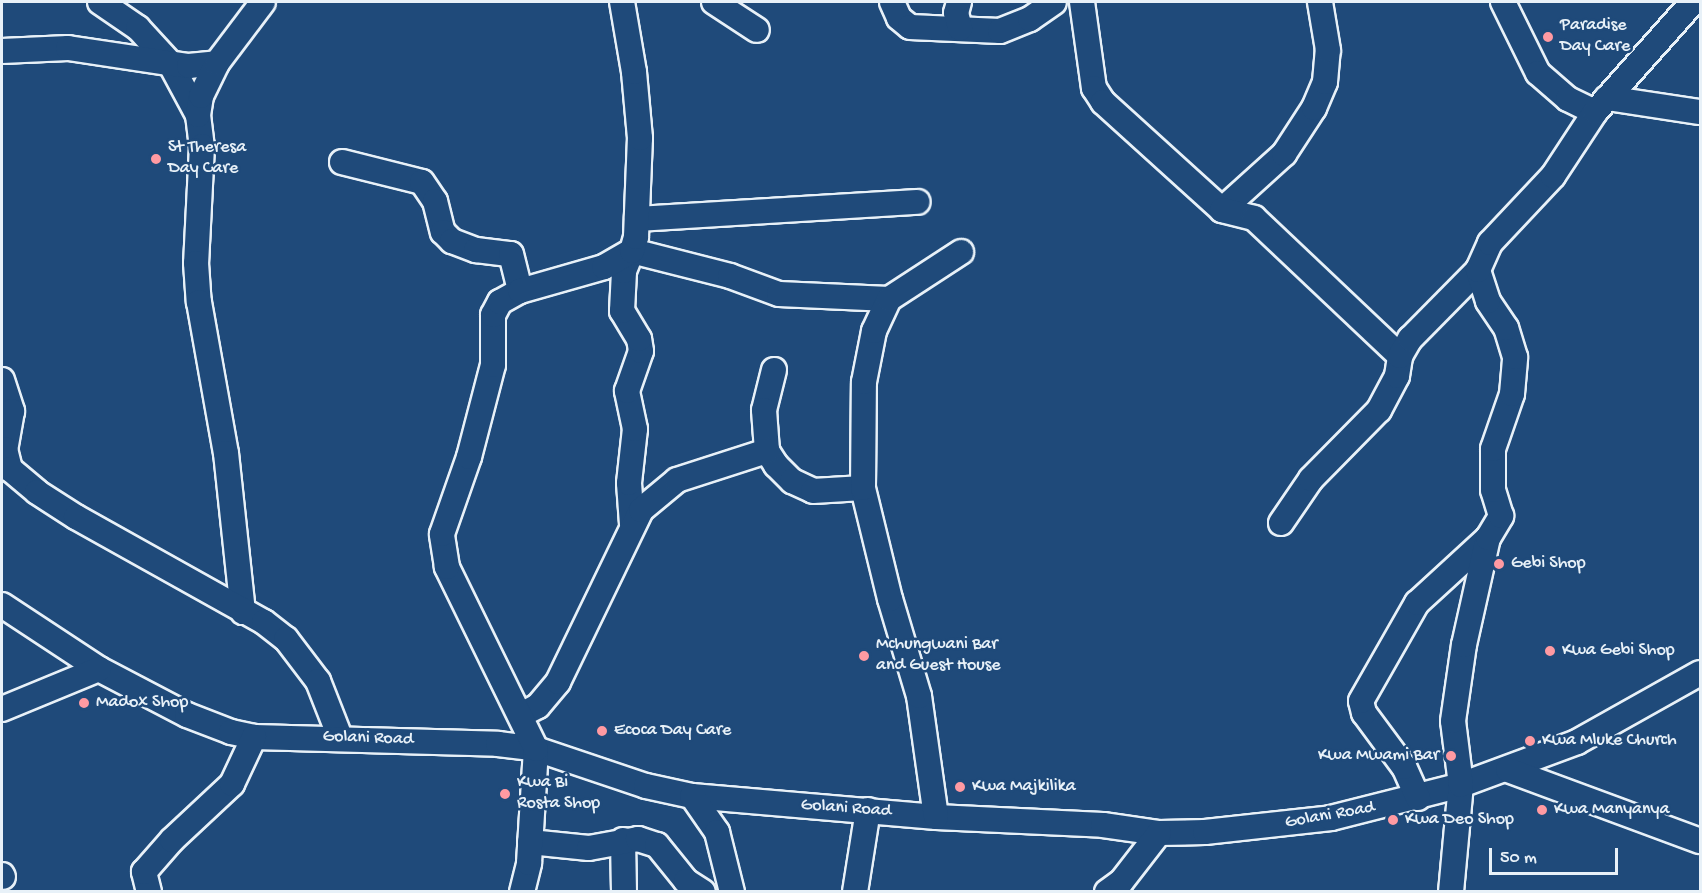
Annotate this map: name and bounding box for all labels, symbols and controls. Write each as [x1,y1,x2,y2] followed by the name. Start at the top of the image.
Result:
[1560,16,1630,58] place label: Paradise Day Care
[1541,30,1555,44] marker: Paradise Day Care
[168,138,246,180] place label: St Theresa Day Care
[149,152,163,166] marker: St Theresa Day Care
[1511,553,1586,575] place label: Gebi Shop
[1492,557,1506,571] marker: Gebi Shop
[876,635,1001,678] place label: Mchungwani Bar and Guest House
[1562,640,1675,662] place label: Kwa Gebi Shop
[1543,644,1557,658] marker: Kwa Gebi Shop
[857,649,871,663] marker: Mchungwani Bar and Guest House
[96,692,188,714] place label: Madox Shop
[77,696,91,710] marker: Madox Shop
[614,720,731,742] place label: Ecoca Day Care
[595,724,609,738] marker: Ecoca Day Care
[322,727,414,751] street label: Golani Road
[1542,730,1677,752] place label: Kwa Mluke Church
[1523,734,1537,748] marker: Kwa Mluke Church
[1318,745,1439,767] place label: Kwa Mwami Bar
[1444,749,1458,763] marker: Kwa Mwami Bar
[517,773,600,816] place label: Kwa Bi Rosta Shop
[972,776,1076,798] place label: Kwa Majkilika
[953,780,967,794] marker: Kwa Majkilika
[498,787,512,801] marker: Kwa Bi Rosta Shop
[800,795,892,823] street label: Golani Road
[1283,797,1377,835] street label: Golani Road
[1554,799,1669,821] place label: Kwa Manyanya
[1535,803,1549,817] marker: Kwa Manyanya
[1405,809,1514,831] place label: Kwa Deo Shop
[1386,813,1400,827] marker: Kwa Deo Shop
[1492,836,1621,874] scale bar
[1500,848,1537,869] text: 50 m

